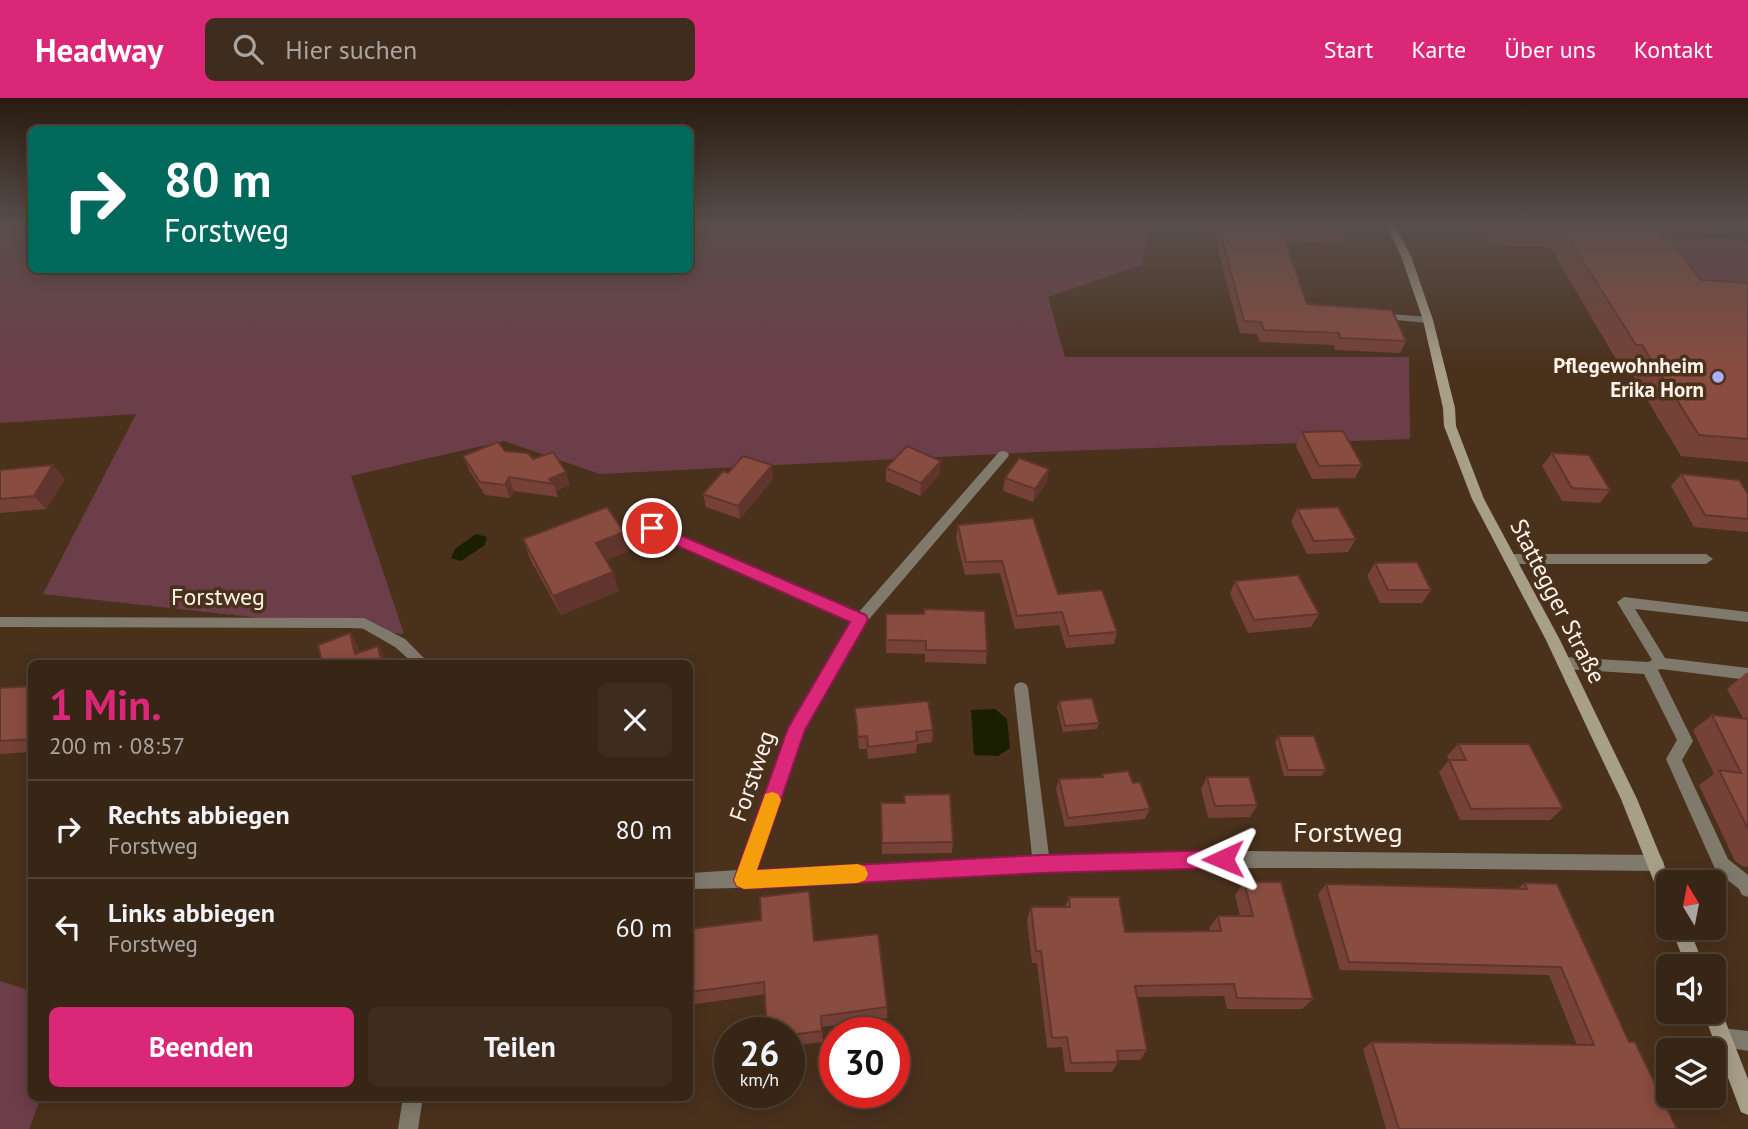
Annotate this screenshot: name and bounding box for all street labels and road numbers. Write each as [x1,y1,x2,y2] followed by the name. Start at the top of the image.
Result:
[1503,514,1613,688] street label: Stattegger Straße
[171,581,265,612] street label: Forstweg
[722,727,782,825] street label: Forstweg
[1293,813,1403,850] street label: Forstweg

